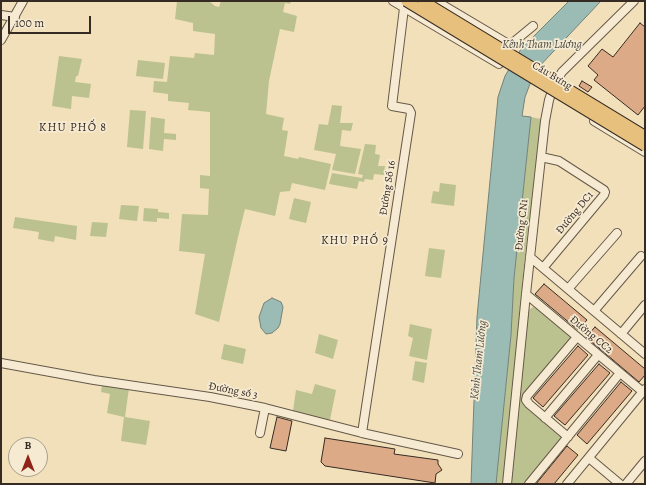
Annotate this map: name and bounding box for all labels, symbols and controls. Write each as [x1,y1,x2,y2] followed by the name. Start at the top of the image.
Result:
[10,8,93,34] scale bar
[15,15,44,31] text: 100 m
[502,38,582,52] water label: Kênh Tham Lương
[530,59,574,93] street label: Cầu Bưng
[39,121,107,135] district label: KHU PHỐ 8
[377,160,399,216] street label: Đường Số 16
[553,189,597,237] street label: Đường DC1
[513,199,531,251] street label: Đường CN1
[321,234,389,248] district label: KHU PHỐ 9
[567,313,615,357] street label: Đường CC2
[468,320,490,400] water label: Kênh Tham Lương
[207,380,259,402] street label: Đường số 3
[8,437,48,477] north arrow
[25,438,31,453] text: B

